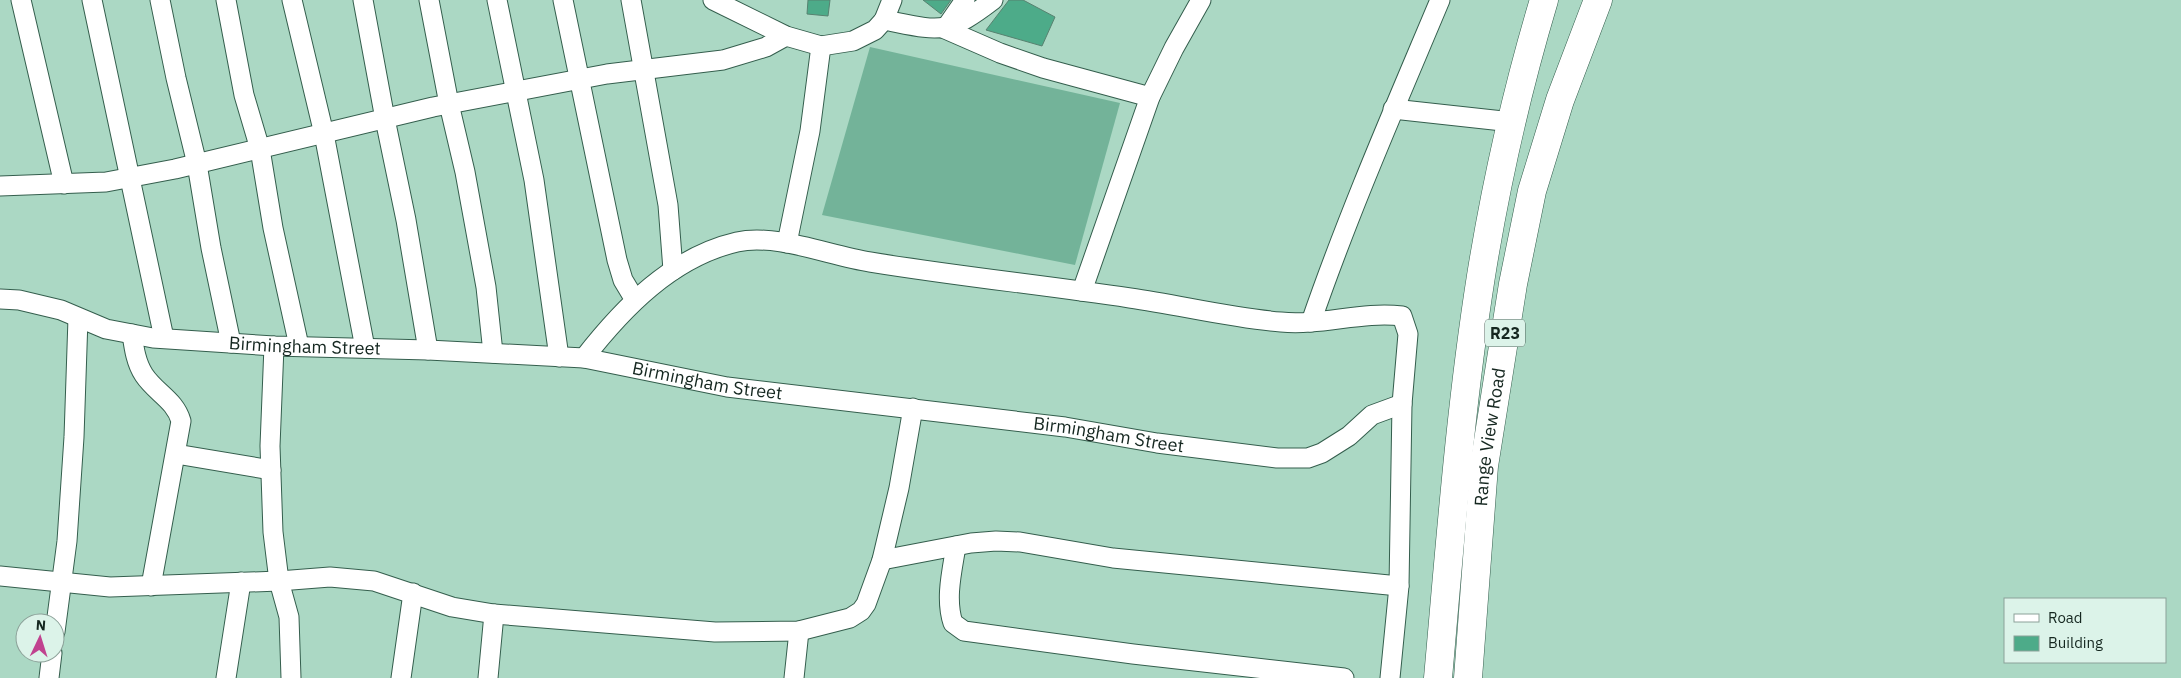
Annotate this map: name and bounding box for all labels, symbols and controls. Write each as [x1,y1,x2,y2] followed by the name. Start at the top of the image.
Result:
[1485,319,1525,346] road number: R23
[228,331,381,360] street label: Birmingham Street
[630,356,784,404] street label: Birmingham Street
[1469,366,1510,507] street label: Range View Road
[1032,411,1185,457] street label: Birmingham Street
[2004,598,2166,663] legend
[2048,608,2083,627] text: Road
[15,613,65,663] north arrow
[35,616,47,634] text: N
[2048,633,2103,652] text: Building

